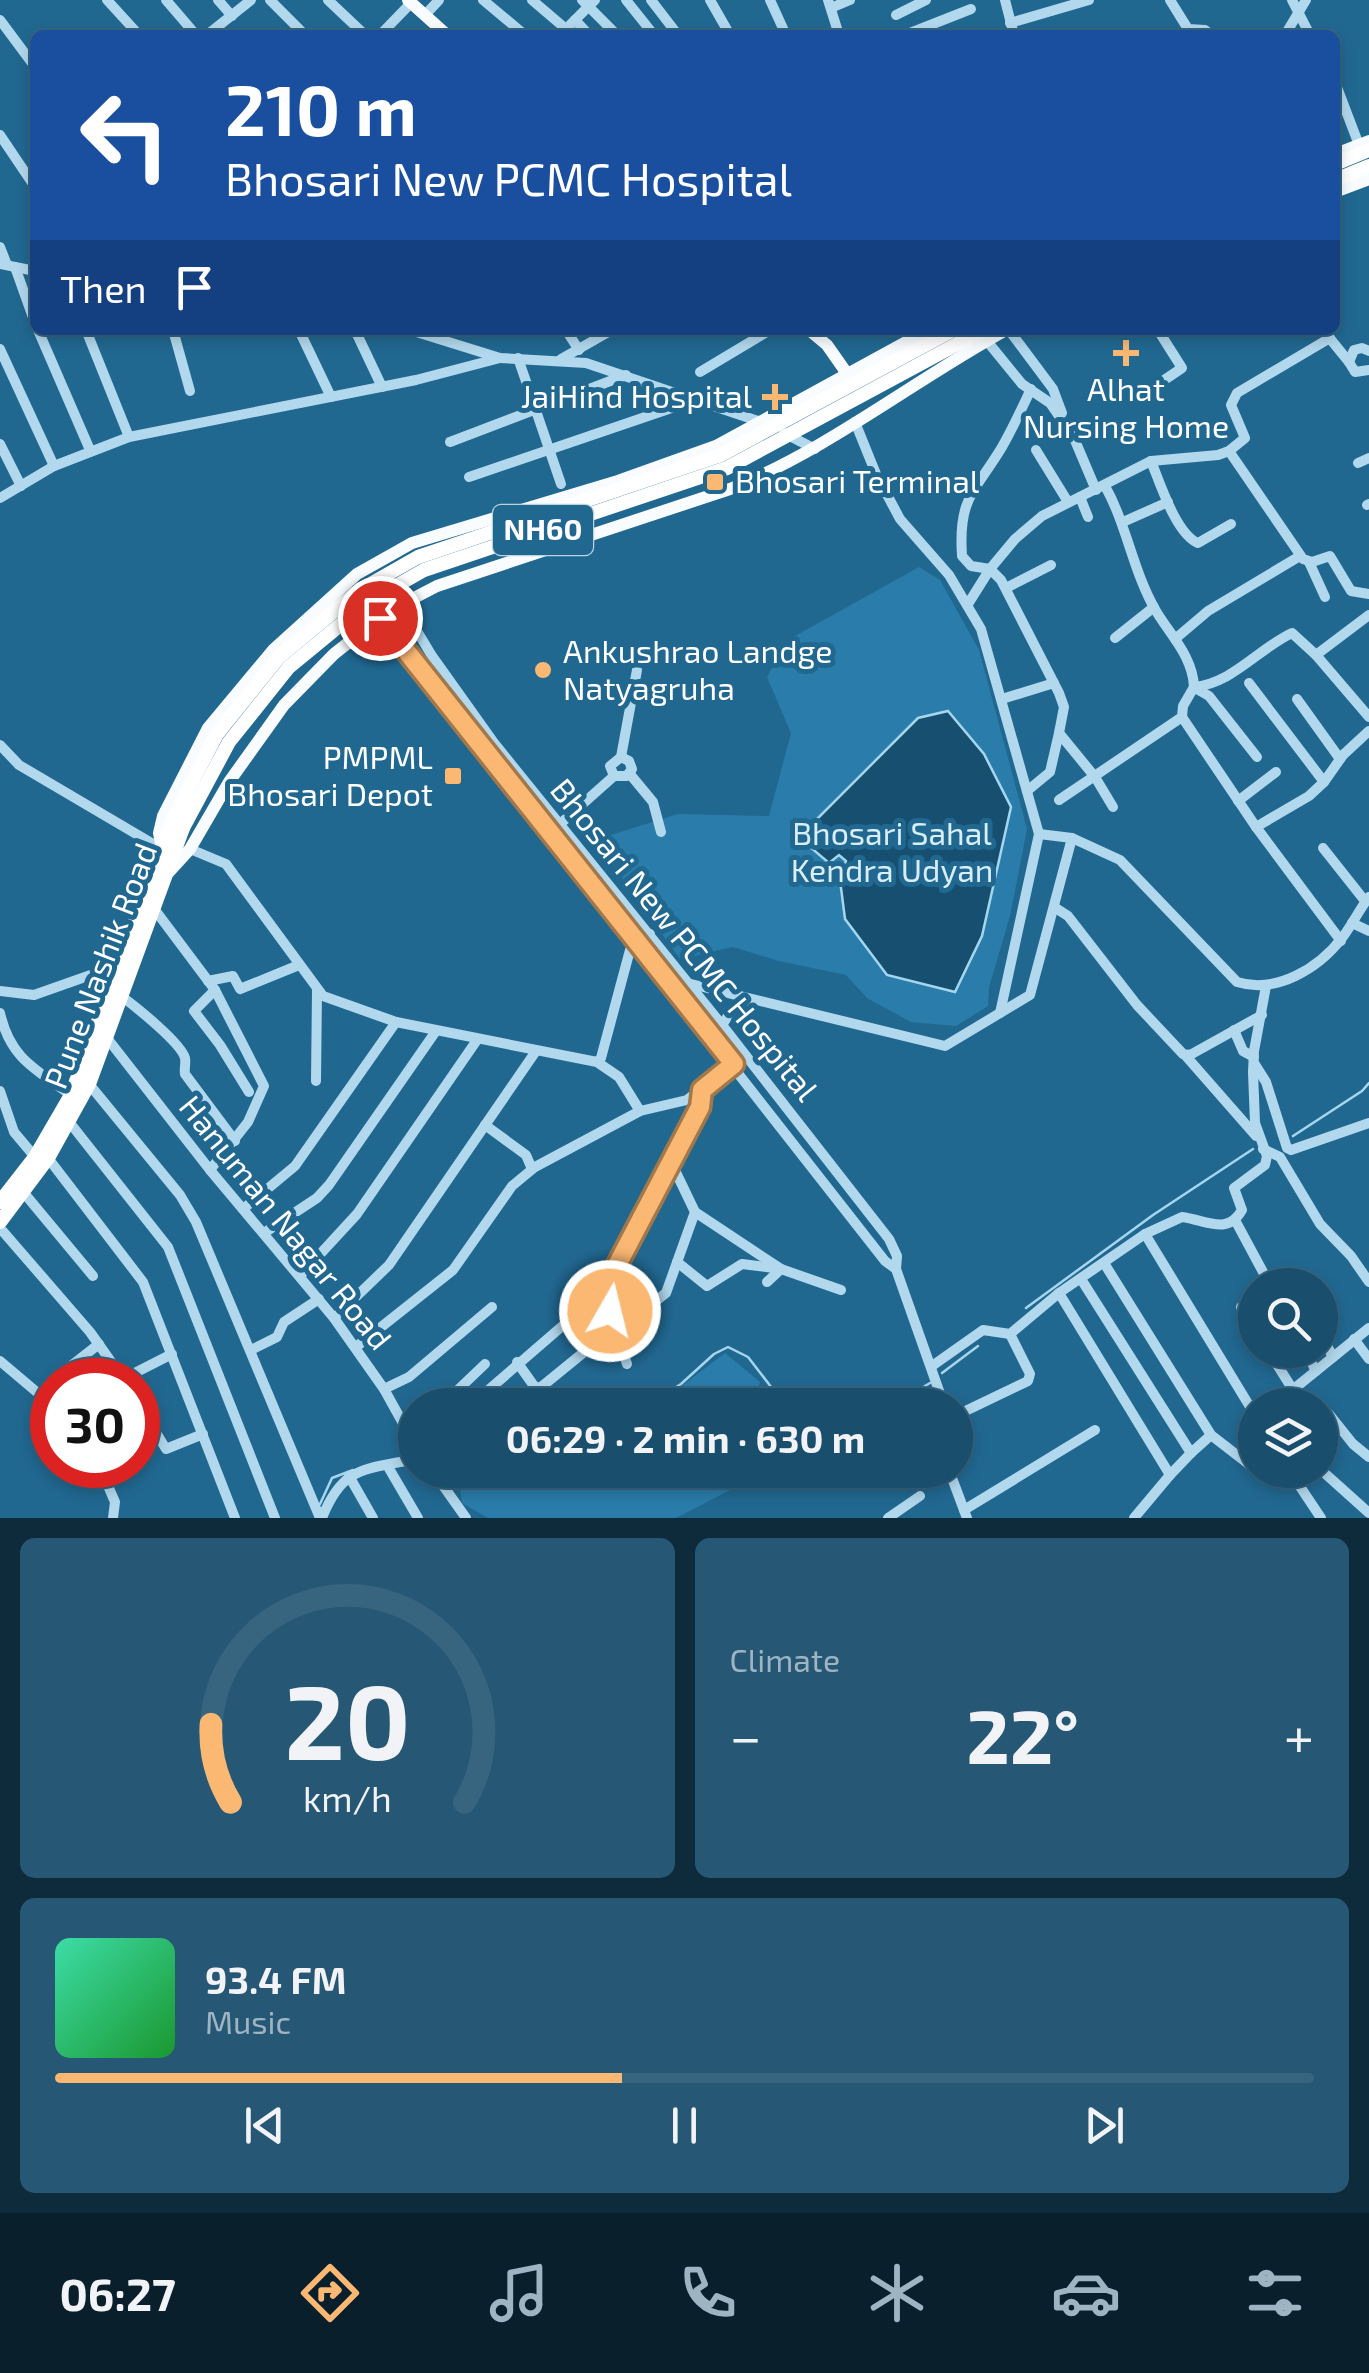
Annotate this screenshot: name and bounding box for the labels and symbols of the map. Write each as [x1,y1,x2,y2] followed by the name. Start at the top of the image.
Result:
[1113,340,1139,366] marker: Alhat Nursing Home
[1023,369,1229,444] place label: Alhat Nursing Home
[521,376,752,414] place label: JaiHind Hospital
[762,384,788,410] marker: JaiHind Hospital
[735,461,980,499] place label: Bhosari Terminal
[704,471,726,493] marker: Bhosari Terminal
[493,505,593,555] road number: NH60
[338,576,423,661] pin
[563,631,832,706] place label: Ankushrao Landge Natyagruha
[532,659,554,681] marker: Ankushrao Landge Natyagruha
[227,737,433,812] place label: PMPML Bhosari Depot
[442,765,464,787] marker: PMPML Bhosari Depot
[544,770,827,1108] street label: Bhosari New PCMC Hospital
[791,813,993,888] park label: Bhosari Sahal Kendra Udyan
[35,837,163,1093] street label: Pune Nashik Road
[173,1087,401,1356] street label: Hanuman Nagar Road
[558,1259,662,1363] position arrow
[30,1358,160,1488] speed limit sign: 30

